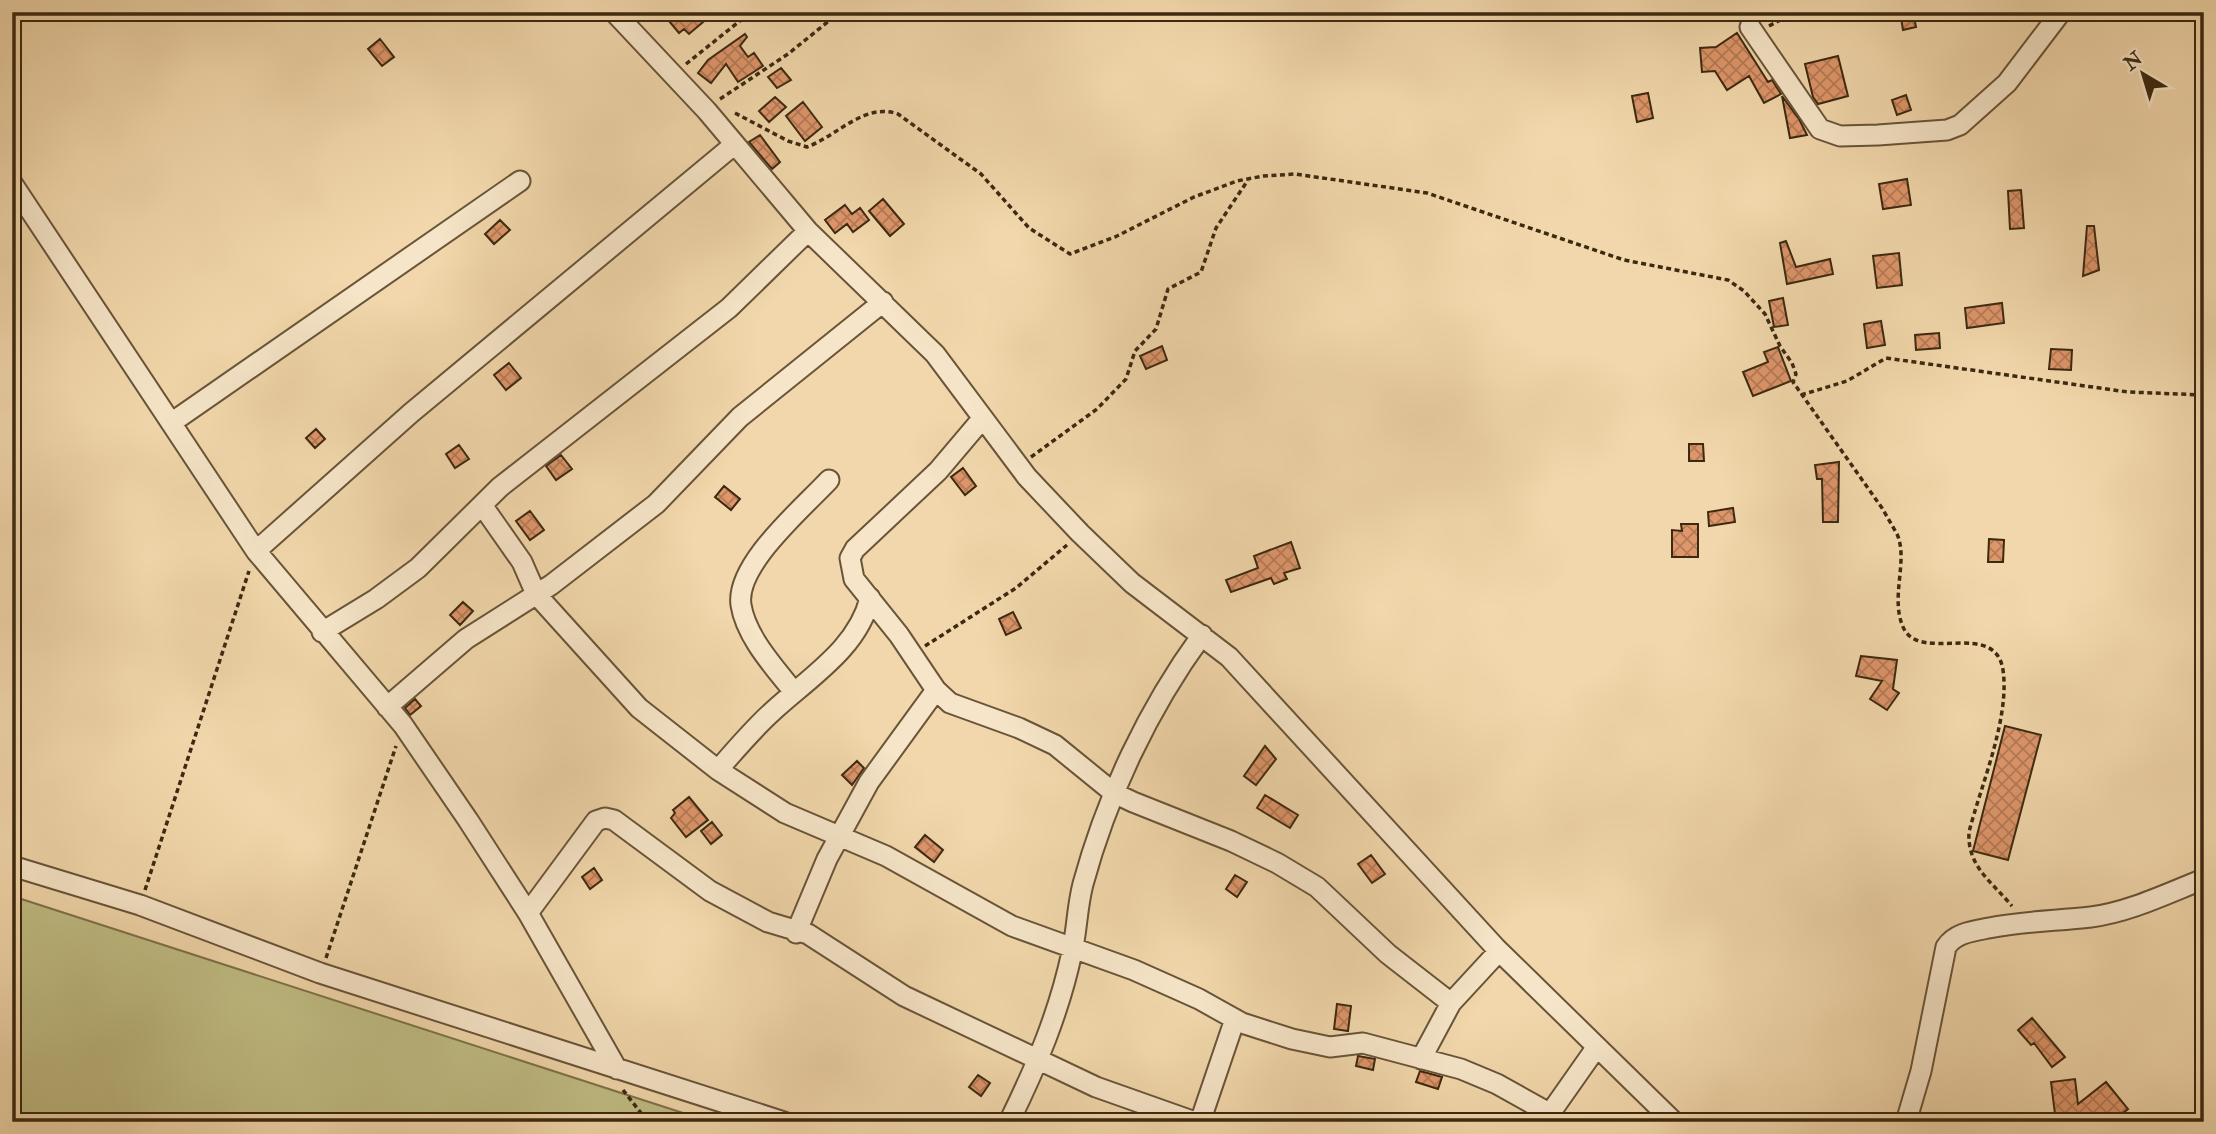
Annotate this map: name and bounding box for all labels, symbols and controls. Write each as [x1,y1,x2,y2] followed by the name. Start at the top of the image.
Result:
[2108,38,2178,108] north arrow
[2118,46,2148,77] text: N

